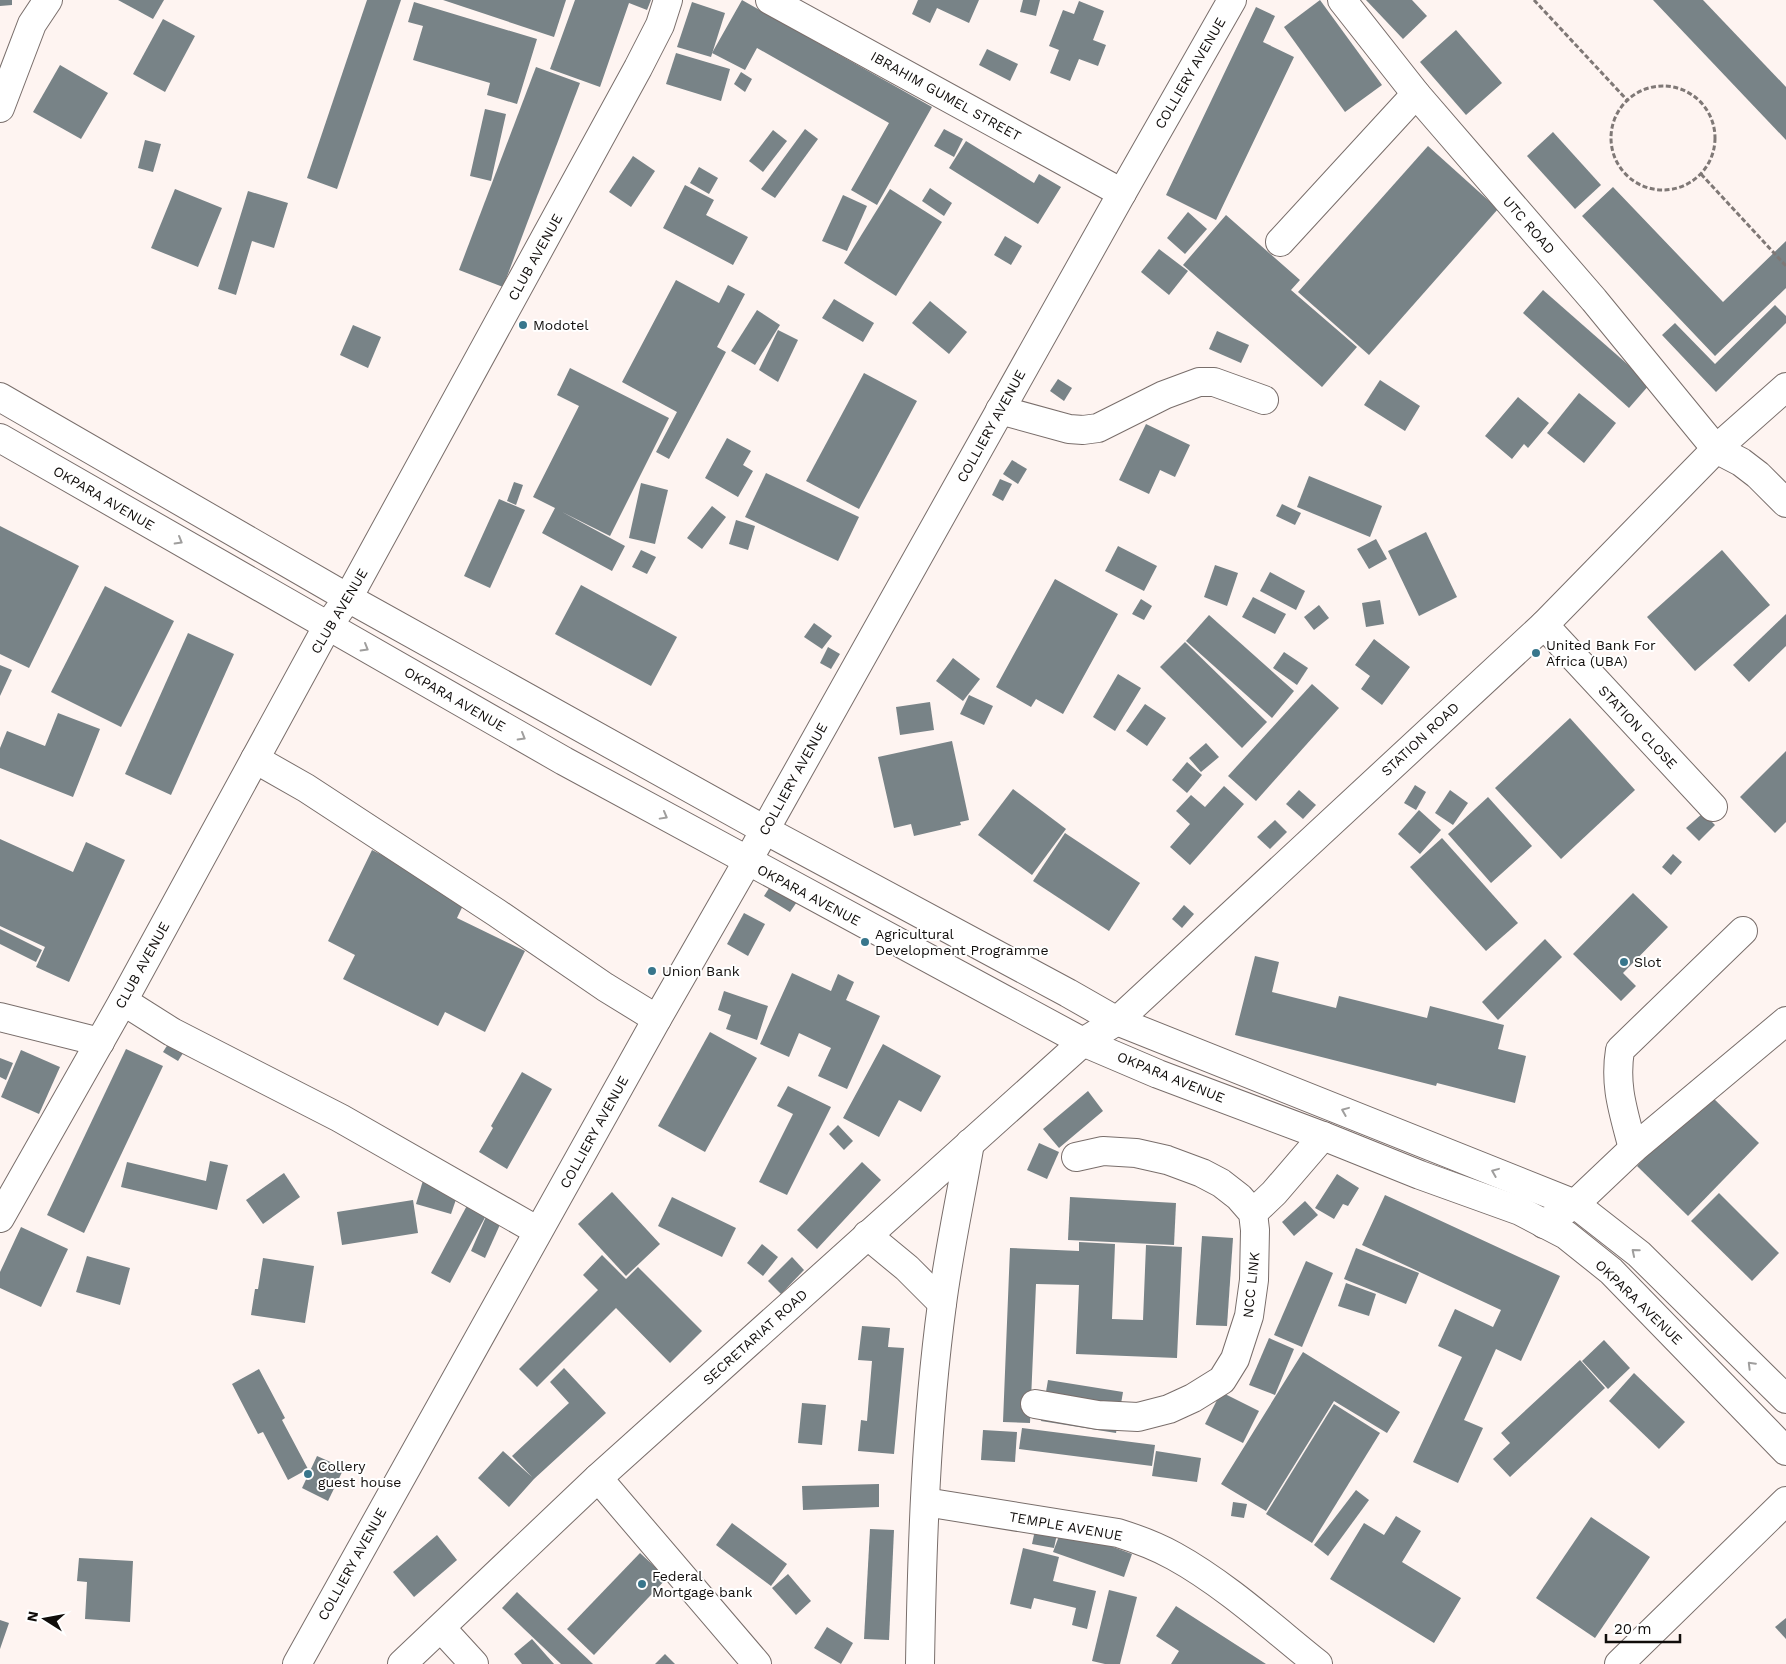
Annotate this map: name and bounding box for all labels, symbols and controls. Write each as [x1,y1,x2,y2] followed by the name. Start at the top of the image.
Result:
[1152,14,1228,132] street label: COLLIERY AVENUE
[868,48,1024,144] street label: IBRAHIM GUMEL STREET
[1500,193,1558,257] street label: UTC ROAD
[505,211,565,303] street label: CLUB AVENUE
[533,317,589,333] place label: Modotel
[517,319,529,331] marker: Modotel
[953,367,1029,485] street label: COLLIERY AVENUE
[50,462,158,534] street label: OKPARA AVENUE
[173,535,182,545] one-way arrow
[307,565,371,656] street label: CLUB AVENUE
[1546,637,1656,669] place label: United Bank For Africa (UBA)
[360,642,369,652] one-way arrow
[1530,647,1542,659] marker: United Bank For Africa (UBA)
[401,663,509,735] street label: OKPARA AVENUE
[1595,682,1681,772] street label: STATION CLOSE
[1378,699,1462,779] street label: STATION ROAD
[755,720,831,838] street label: COLLIERY AVENUE
[516,731,525,741] one-way arrow
[658,810,667,820] one-way arrow
[755,861,863,929] street label: OKPARA AVENUE
[112,919,172,1011] street label: CLUB AVENUE
[875,926,1049,958] place label: Agricultural Development Programme
[859,936,871,948] marker: Agricultural Development Programme
[1634,954,1662,970] place label: Slot
[1618,956,1630,968] marker: Slot
[662,963,740,979] place label: Union Bank
[646,965,658,977] marker: Union Bank
[1115,1048,1227,1106] street label: OKPARA AVENUE
[556,1073,632,1191] street label: COLLIERY AVENUE
[1341,1107,1349,1117] one-way arrow
[1491,1168,1500,1178] one-way arrow
[1632,1249,1641,1257] one-way arrow
[1240,1251,1262,1319] street label: NCC LINK
[1592,1256,1686,1348] street label: OKPARA AVENUE
[699,1286,811,1388] street label: SECRETARIAT ROAD
[1748,1362,1757,1371] one-way arrow
[318,1458,401,1490] place label: Collery guest house
[302,1468,314,1480] marker: Collery guest house
[314,1505,390,1623] street label: COLLIERY AVENUE
[1008,1508,1124,1544] street label: TEMPLE AVENUE
[652,1568,752,1600] place label: Federal Mortgage bank
[636,1578,648,1590] marker: Federal Mortgage bank
[20,1594,70,1644] north arrow
[23,1610,41,1623] text: N
[1606,1612,1680,1644] scale bar
[1614,1620,1652,1638] text: 20 m

